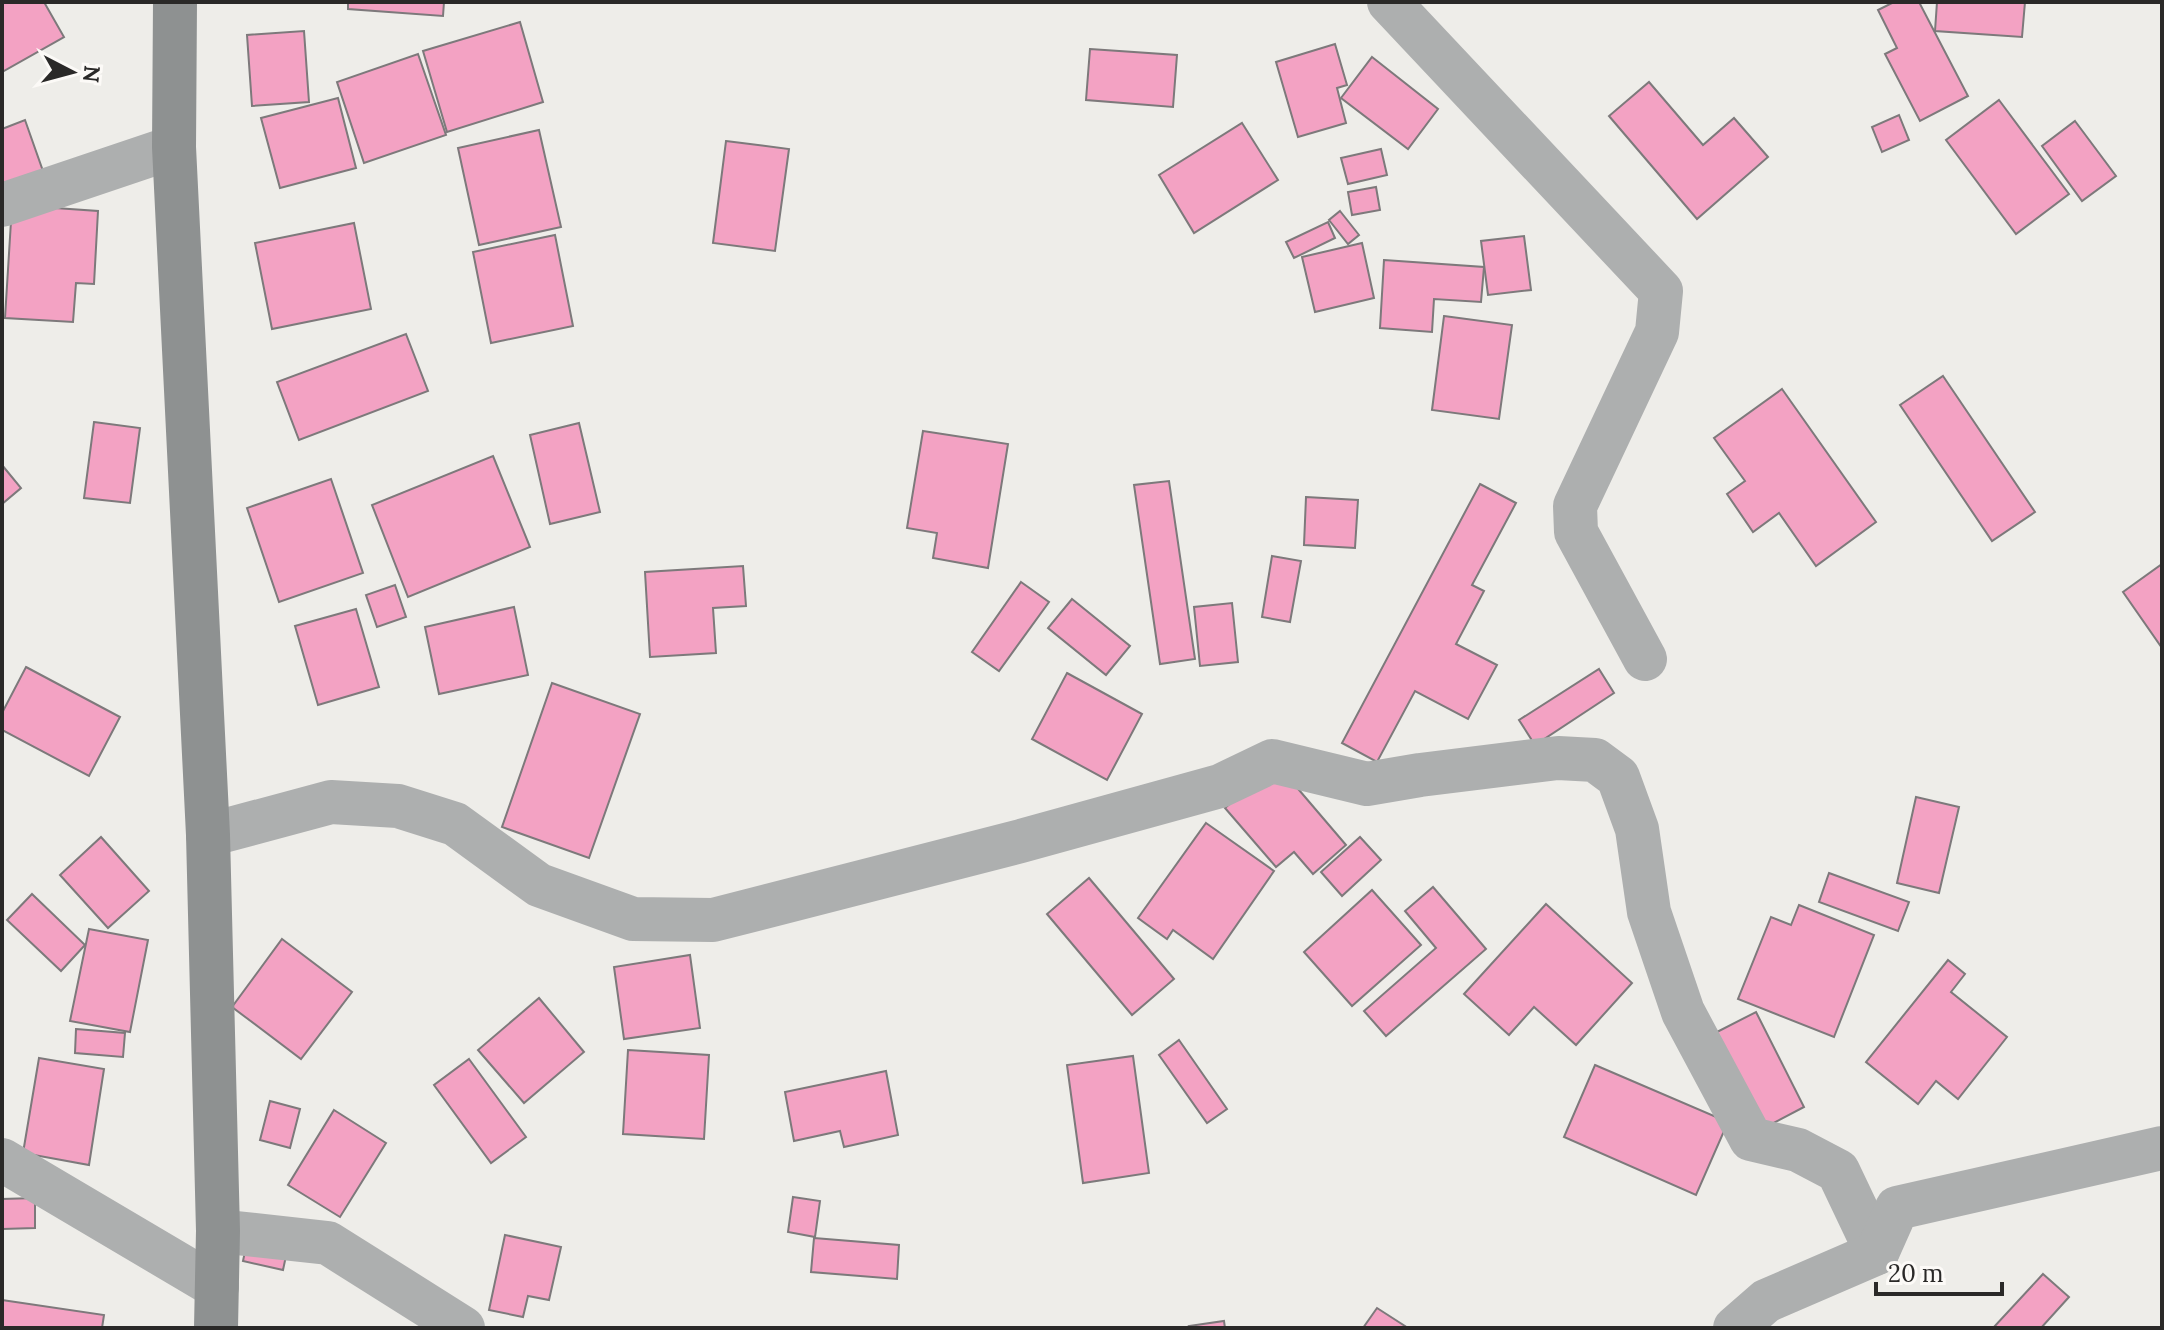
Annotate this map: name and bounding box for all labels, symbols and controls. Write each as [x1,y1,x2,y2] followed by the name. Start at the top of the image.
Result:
[32,32,112,112] north arrow
[77,64,107,84] text: N
[1876,1246,2002,1296] scale bar
[1888,1258,1944,1289] text: 20 m

